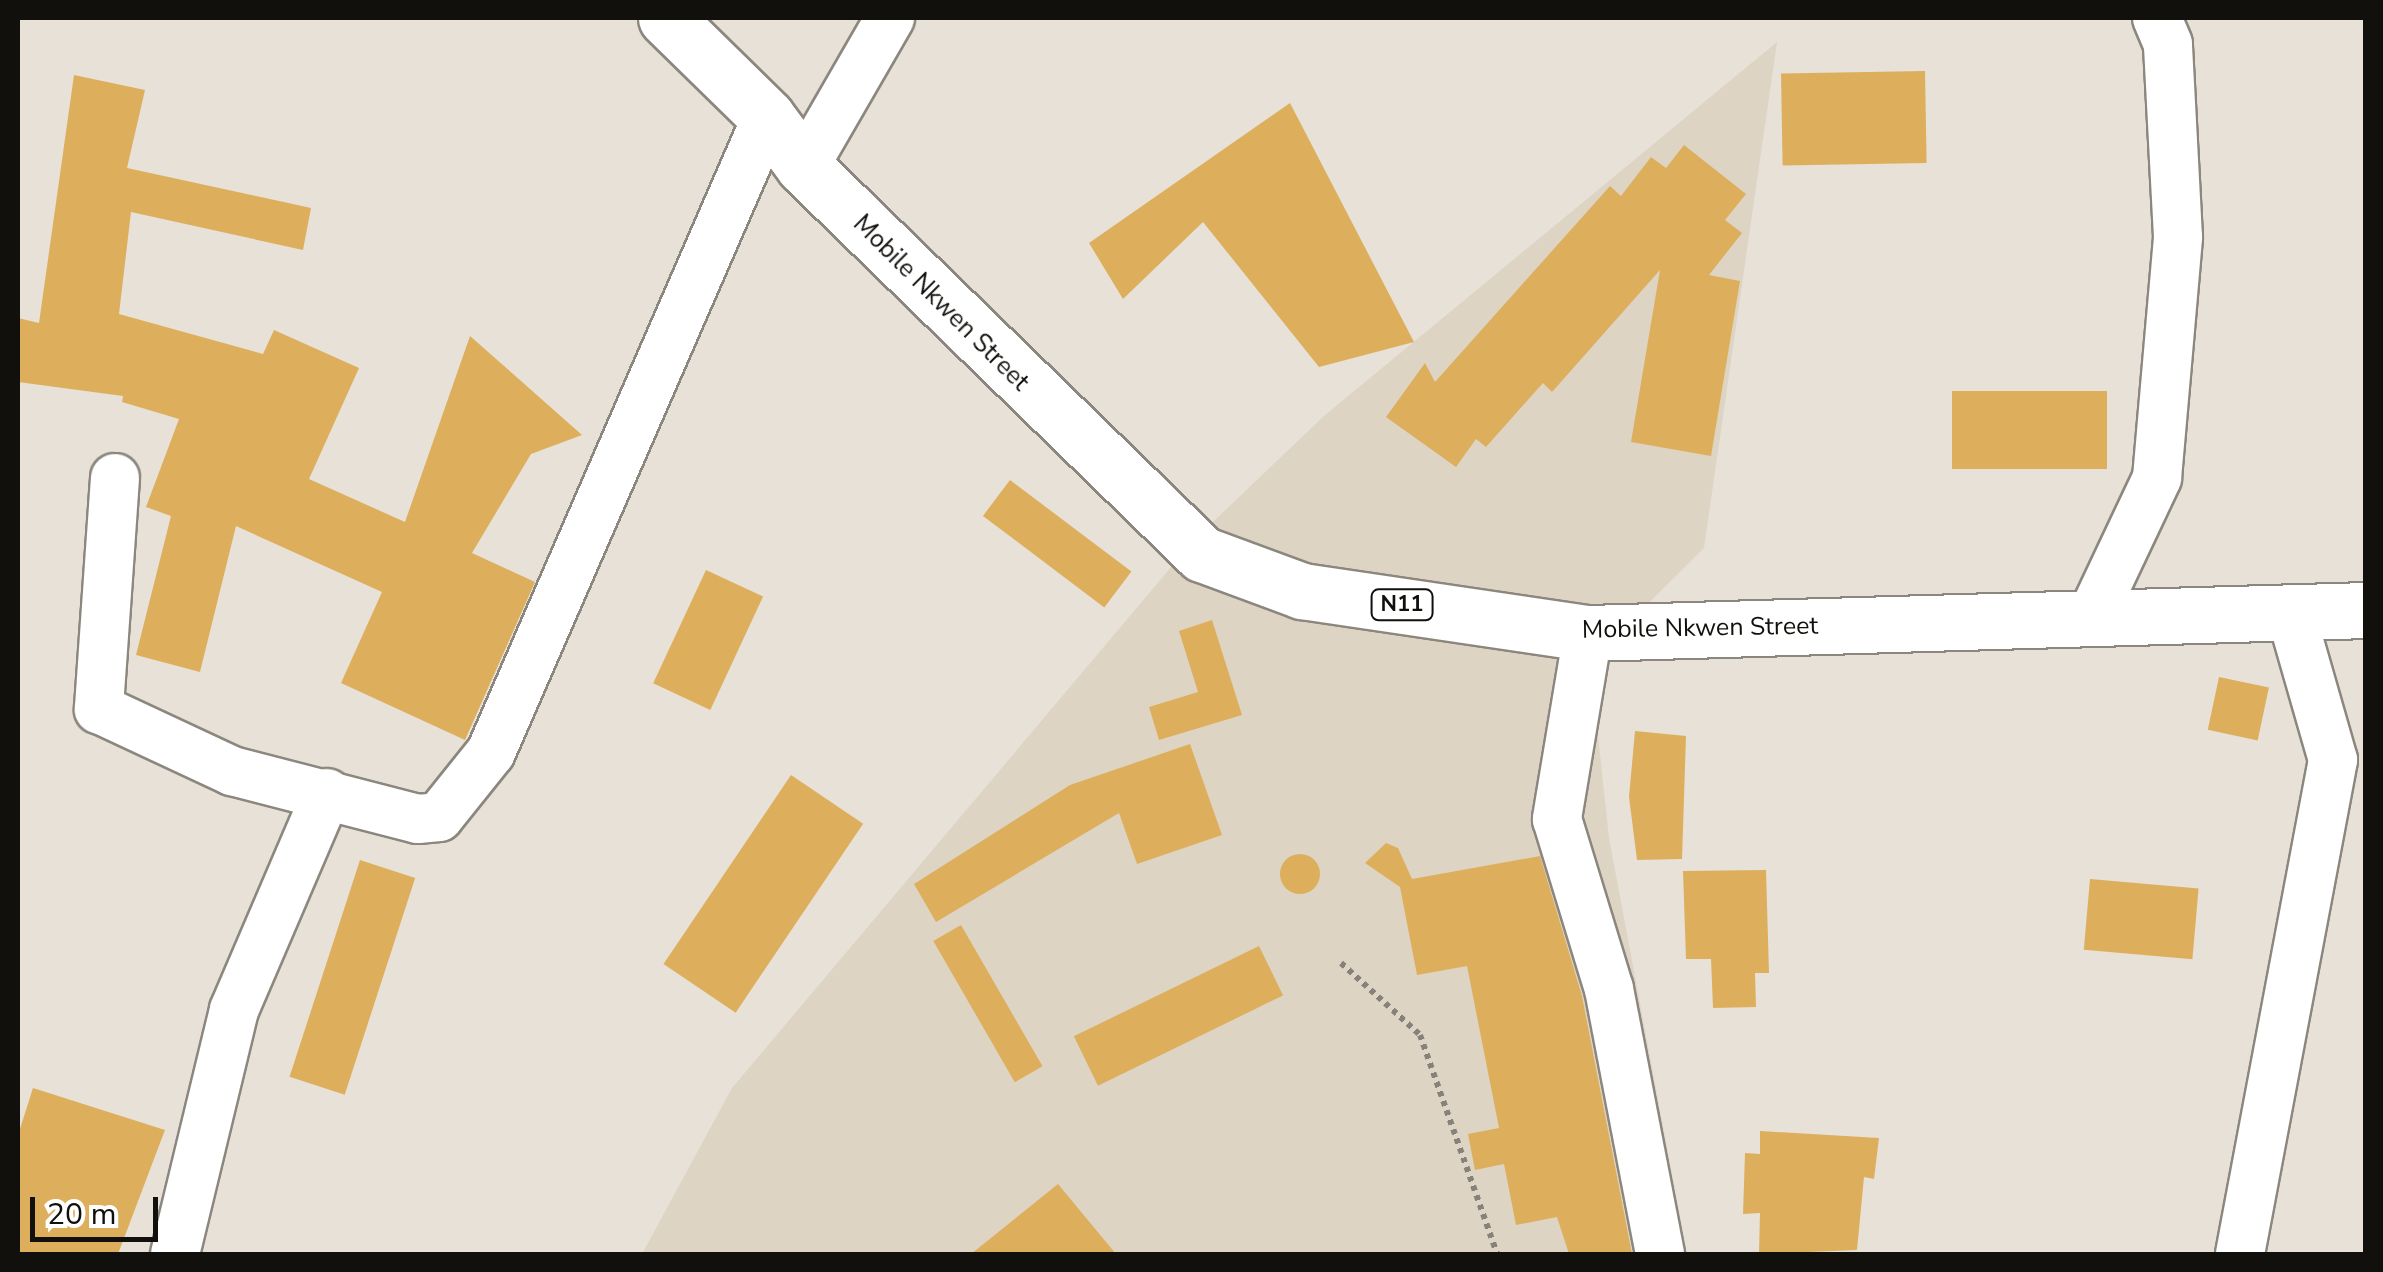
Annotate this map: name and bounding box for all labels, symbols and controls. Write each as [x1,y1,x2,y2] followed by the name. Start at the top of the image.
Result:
[847,209,1035,397] street label: Mobile Nkwen Street
[1370,588,1434,622] road number: N11
[1582,611,1818,645] street label: Mobile Nkwen Street
[35,1177,162,1239] scale bar
[47,1194,116,1235] text: 20 m

